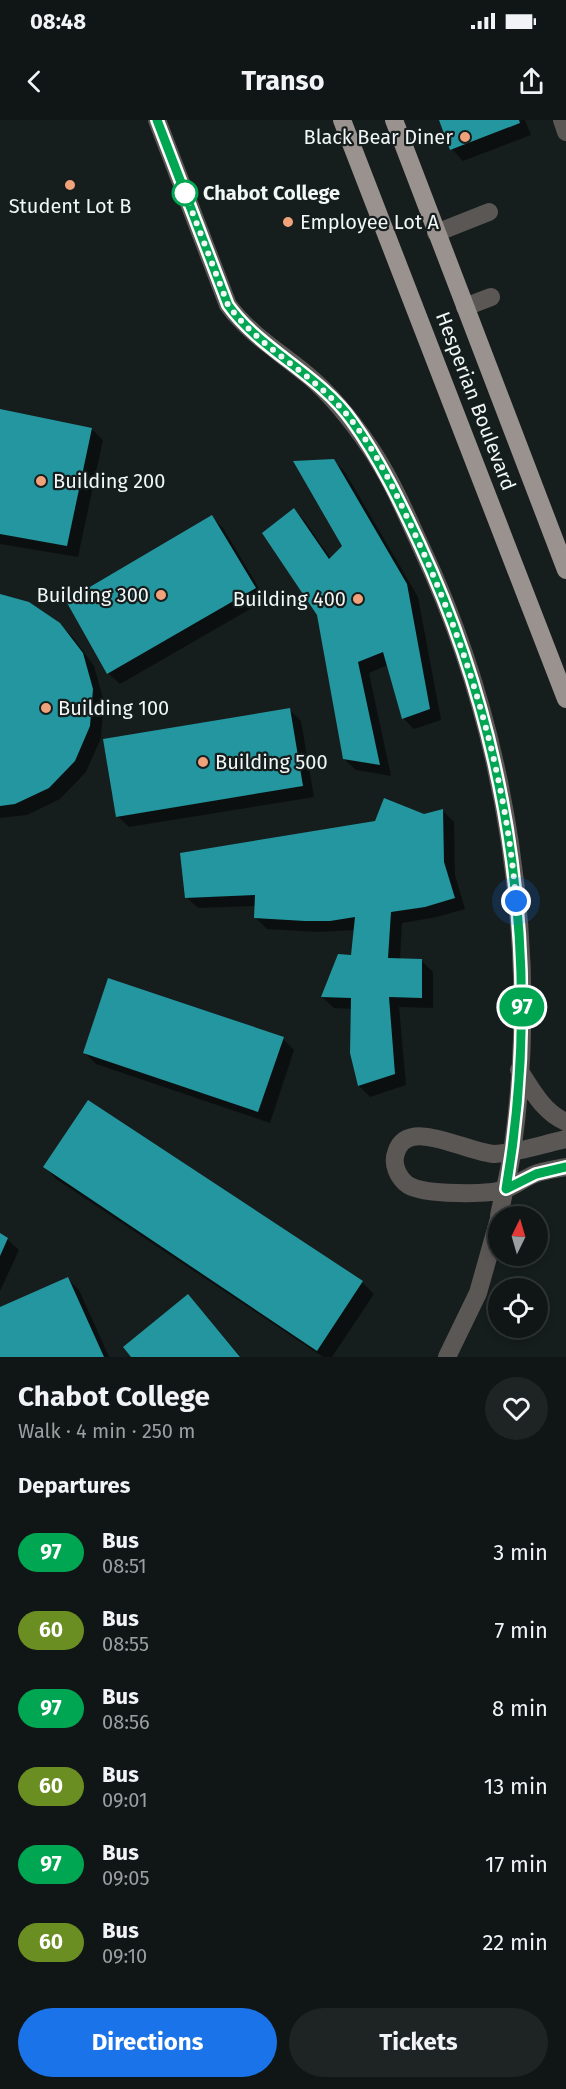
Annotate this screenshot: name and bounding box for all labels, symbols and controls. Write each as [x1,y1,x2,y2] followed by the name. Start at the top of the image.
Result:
[30,8,86,35] text: 08:48
[18,65,51,98] icon: back
[242,65,324,97] text: Transo
[515,65,548,98] icon: share
[303,125,453,149] place label: Black Bear Diner
[458,130,472,144] marker: Black Bear Diner
[63,178,77,192] marker: Student Lot B
[172,180,198,206] marker: Chabot College
[203,181,340,205] place label: Chabot College
[9,194,131,218] place label: Student Lot B
[300,210,439,234] place label: Employee Lot A
[281,215,295,229] marker: Employee Lot A
[431,308,521,494] street label: Hesperian Boulevard
[53,469,165,493] place label: Building 200
[34,474,48,488] marker: Building 200
[36,583,149,607] place label: Building 300
[233,587,346,611] place label: Building 400
[154,588,168,602] marker: Building 300
[351,592,365,606] marker: Building 400
[58,696,169,720] place label: Building 100
[39,701,53,715] marker: Building 100
[215,750,328,774] place label: Building 500
[196,755,210,769] marker: Building 500
[501,886,531,916] your location
[495,988,549,1026] line badge: 97
[511,994,533,1020] text: 97
[488,1206,548,1266] north arrow
[488,1206,548,1338] map controls
[488,1278,548,1338] button: locate
[485,1377,548,1440] button: heart
[18,1380,210,1413] text: Chabot College
[18,1419,195,1443] text: Walk · 4 min · 250 m
[18,1472,130,1499] text: Departures
[102,1527,139,1554] text: Bus
[40,1539,62,1565] text: 97
[493,1539,548,1566] text: 3 min
[102,1554,147,1578] text: 08:51
[102,1605,139,1632] text: Bus
[39,1617,63,1643] text: 60
[494,1617,548,1644] text: 7 min
[102,1632,149,1656] text: 08:55
[102,1683,139,1710] text: Bus
[40,1695,62,1721] text: 97
[492,1695,548,1722] text: 8 min
[102,1710,150,1734] text: 08:56
[102,1761,139,1788] text: Bus
[39,1773,63,1799] text: 60
[484,1773,548,1800] text: 13 min
[102,1788,148,1812] text: 09:01
[102,1839,139,1866] text: Bus
[40,1851,62,1877] text: 97
[485,1851,548,1878] text: 17 min
[102,1866,149,1890] text: 09:05
[102,1917,139,1944] text: Bus
[39,1929,63,1955] text: 60
[482,1929,548,1956] text: 22 min
[102,1944,147,1968] text: 09:10
[18,2008,277,2077] button: Directions
[289,2008,548,2077] button: Tickets

